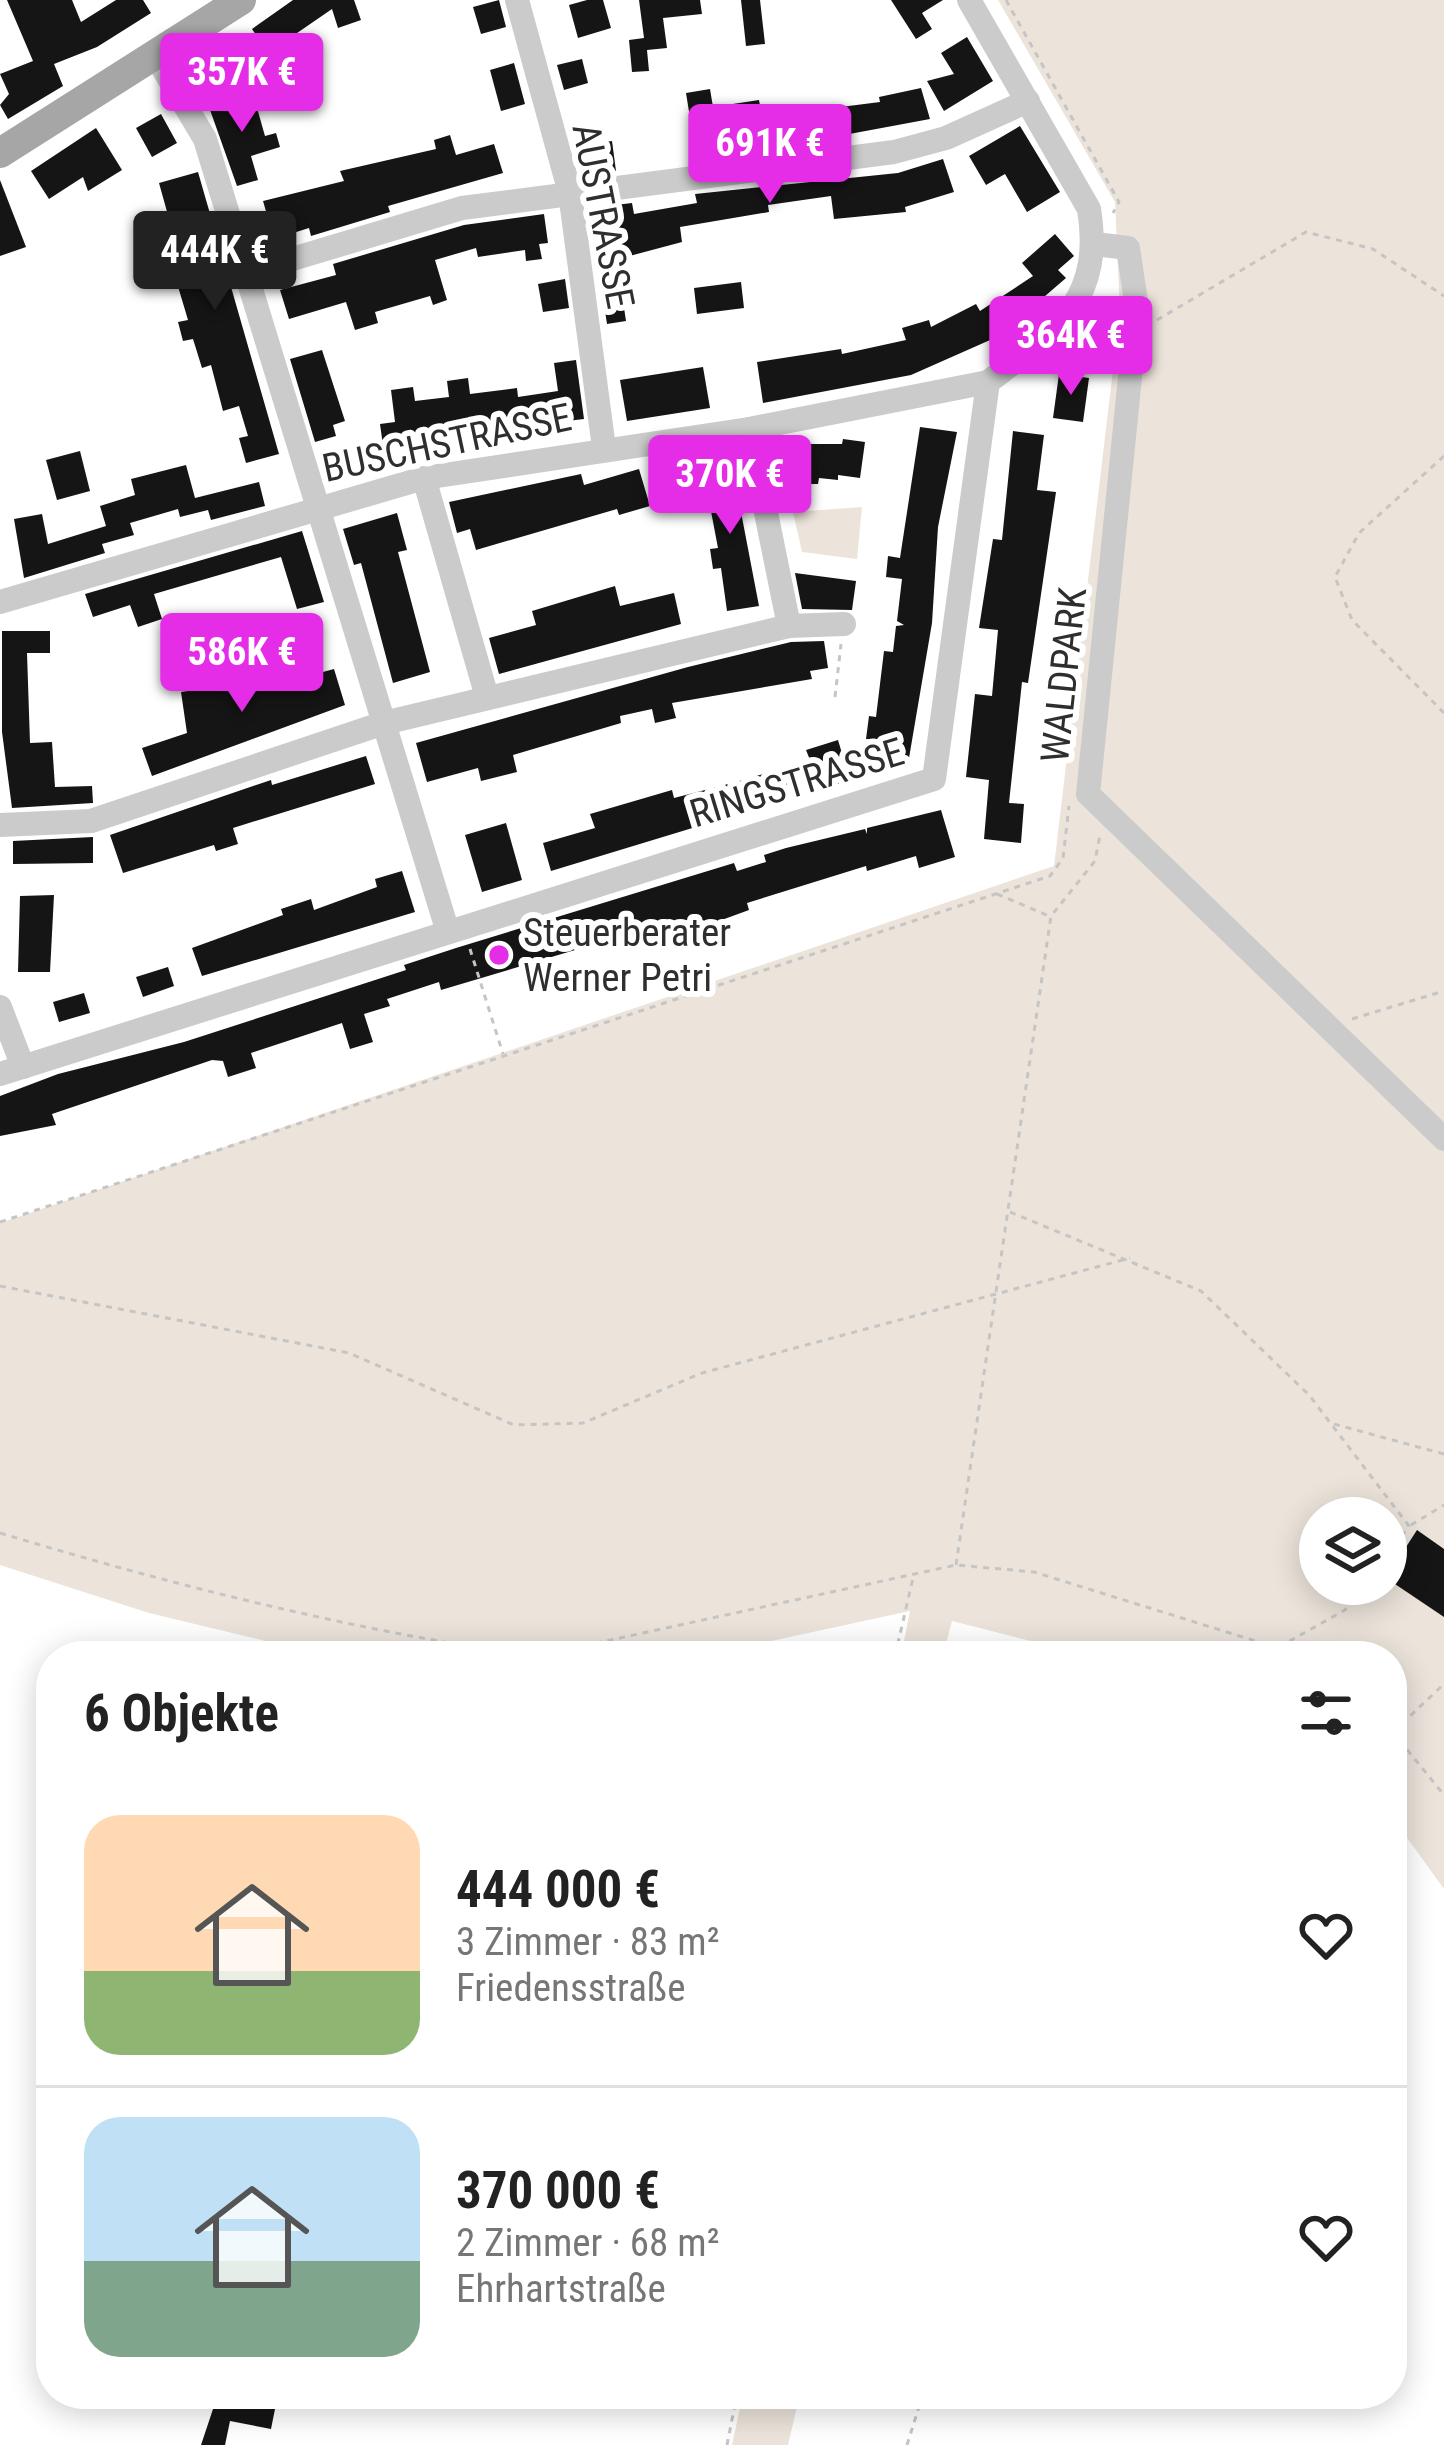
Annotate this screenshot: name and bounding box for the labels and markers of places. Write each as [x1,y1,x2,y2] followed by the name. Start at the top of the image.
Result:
[144,33,340,135] pin: 357K €
[672,104,868,206] pin: 691K €
[117,211,313,313] pin: 444K €
[973,296,1169,398] pin: 364K €
[632,435,828,537] pin: 370K €
[144,613,340,715] pin: 586K €
[523,910,731,1001] place label: Steuerberater Werner Petri
[486,942,512,968] marker: Steuerberater Werner Petri

